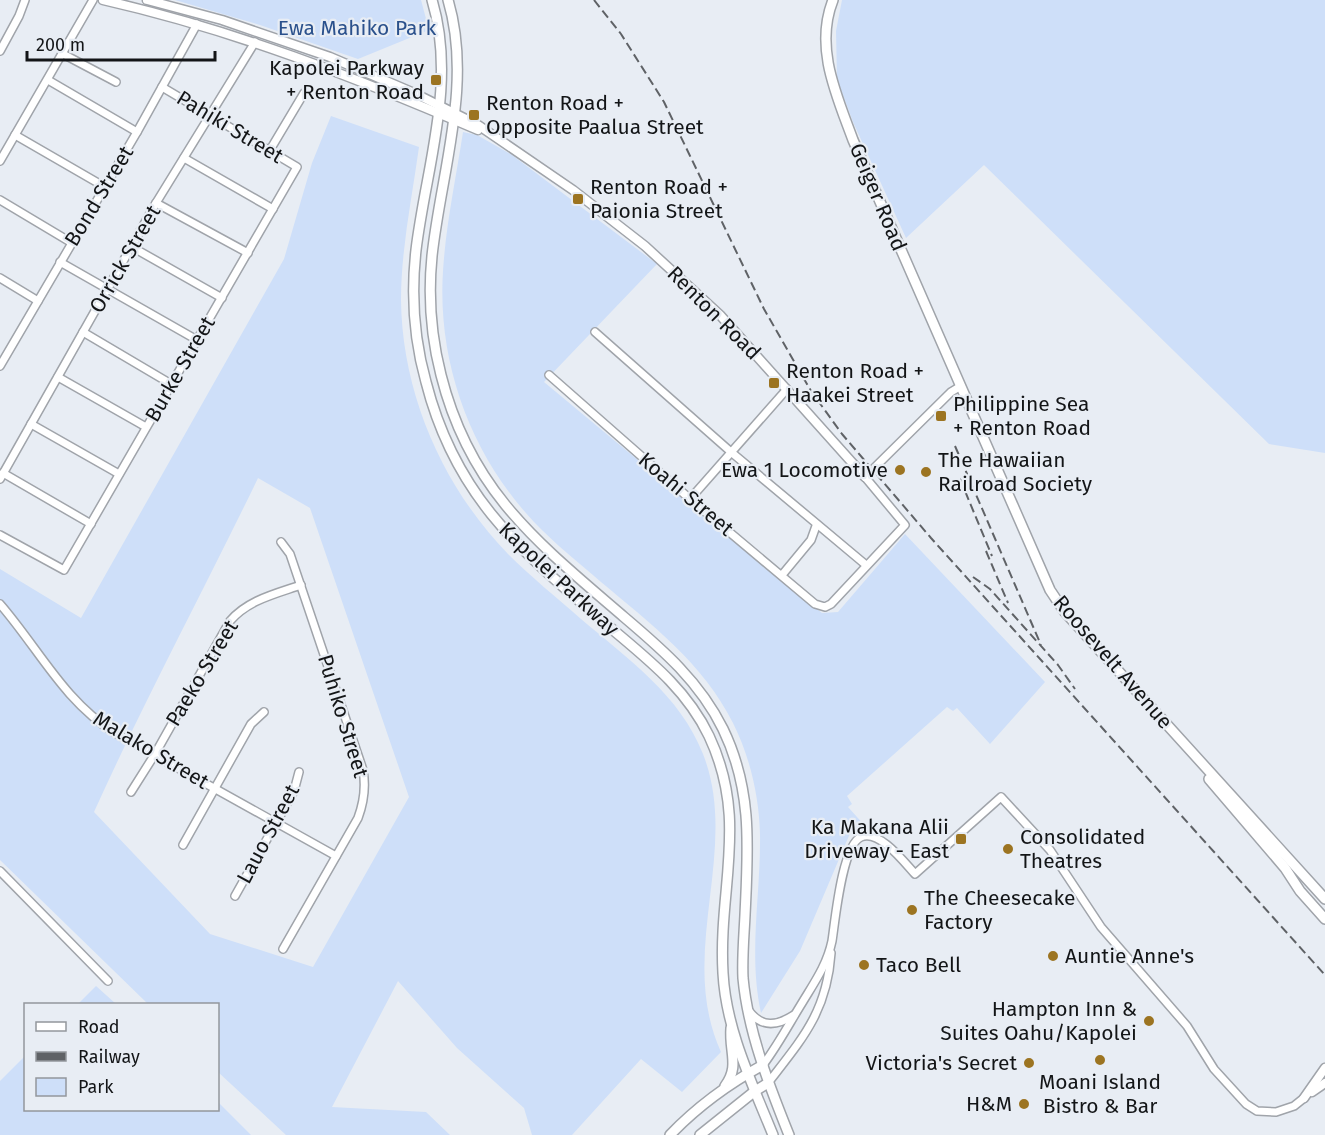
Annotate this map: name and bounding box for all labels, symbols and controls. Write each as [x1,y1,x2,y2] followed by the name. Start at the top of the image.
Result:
[278,15,437,41] park label: Ewa Mahiko Park
[27,24,214,62] scale bar
[36,34,85,56] text: 200 m
[269,55,425,105] place label: Kapolei Parkway + Renton Road
[429,73,443,87] marker: Kapolei Parkway + Renton Road
[172,85,288,169] street label: Pahiki Street
[486,90,704,140] place label: Renton Road + Opposite Paalua Street
[467,108,481,122] marker: Renton Road + Opposite Paalua Street
[844,139,912,255] street label: Geiger Road
[59,141,139,251] street label: Bond Street
[590,174,728,224] place label: Renton Road + Paionia Street
[571,192,585,206] marker: Renton Road + Paionia Street
[84,200,166,317] street label: Orrick Street
[662,261,766,365] street label: Renton Road
[139,311,221,426] street label: Burke Street
[786,358,924,408] place label: Renton Road + Haakei Street
[767,376,781,390] marker: Renton Road + Haakei Street
[953,391,1091,441] place label: Philippine Sea + Renton Road
[934,409,948,423] marker: Philippine Sea + Renton Road
[633,447,739,542] street label: Koahi Street
[938,447,1093,497] place label: The Hawaiian Railroad Society
[721,457,888,483] place label: Ewa 1 Locomotive
[893,463,907,477] marker: Ewa 1 Locomotive
[919,465,933,479] marker: The Hawaiian Railroad Society
[493,517,625,642] street label: Kapolei Parkway
[1048,590,1178,734] street label: Roosevelt Avenue
[160,615,244,731] street label: Paeko Street
[312,651,374,781] street label: Puhiko Street
[88,705,214,795] street label: Malako Street
[231,780,305,888] street label: Lauo Street
[804,814,949,864] place label: Ka Makana Alii Driveway - East
[1020,824,1145,874] place label: Consolidated Theatres
[954,832,968,846] marker: Ka Makana Alii Driveway - East
[1001,842,1015,856] marker: Consolidated Theatres
[924,885,1075,935] place label: The Cheesecake Factory
[905,903,919,917] marker: The Cheesecake Factory
[1065,943,1194,969] place label: Auntie Anne's
[1046,949,1060,963] marker: Auntie Anne's
[876,952,961,978] place label: Taco Bell
[857,958,871,972] marker: Taco Bell
[940,996,1137,1046] place label: Hampton Inn & Suites Oahu/Kapolei
[24,1003,219,1111] legend
[1142,1014,1156,1028] marker: Hampton Inn & Suites Oahu/Kapolei
[78,1016,120,1038] text: Road
[78,1046,140,1068] text: Railway
[865,1050,1017,1076] place label: Victoria's Secret
[1093,1053,1107,1067] marker: Moani Island Bistro & Bar
[1022,1056,1036,1070] marker: Victoria's Secret
[1039,1069,1161,1119] place label: Moani Island Bistro & Bar
[78,1076,114,1098] text: Park
[966,1091,1012,1117] place label: H&M
[1017,1097,1031,1111] marker: H&M

